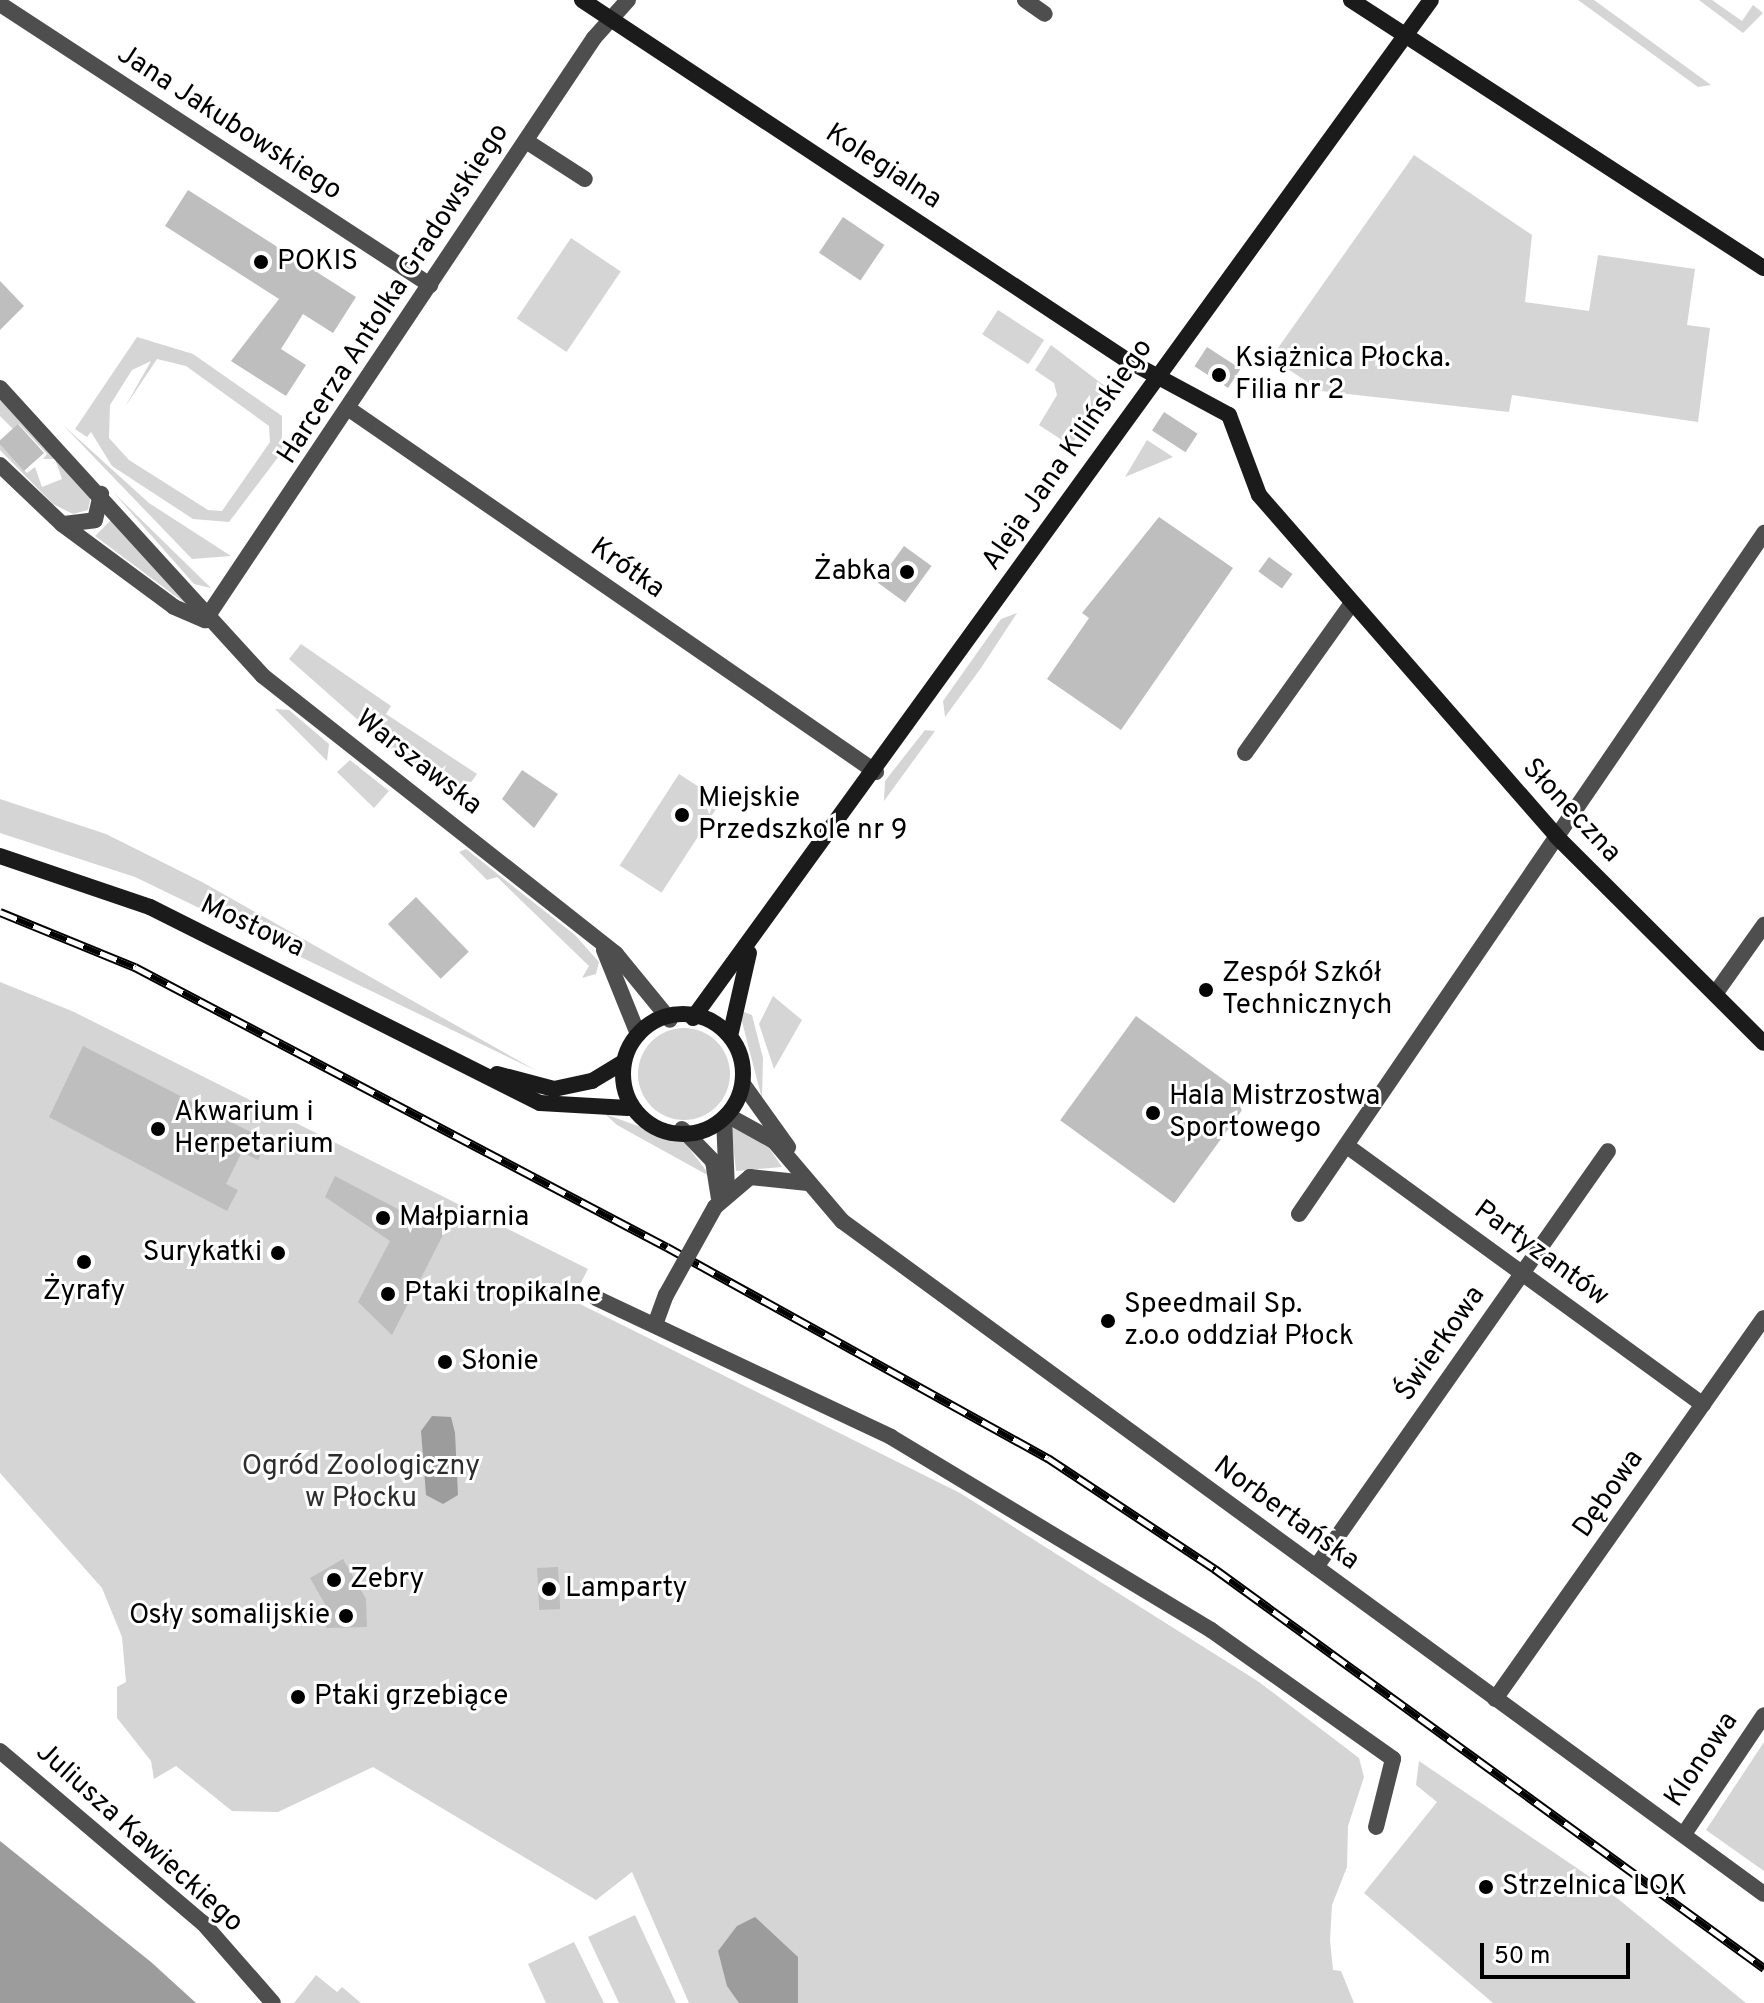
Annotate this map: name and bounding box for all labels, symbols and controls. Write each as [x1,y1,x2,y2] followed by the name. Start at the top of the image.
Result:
[110,38,348,208] street label: Jana Jakubowskiego
[271,117,517,471] street label: Harcerza Antolka Gradowskiego
[819,117,947,217] street label: Kolegialna
[277,245,358,279] place label: POKIS
[252,253,270,271] marker: POKIS
[975,333,1161,577] street label: Aleja Jana Kilińskiego
[1235,342,1451,408] place label: Książnica Płocka. Filia nr 2
[1210,366,1228,384] marker: Książnica Płocka. Filia nr 2
[583,531,671,607] street label: Krótka
[813,555,891,589] place label: Żabka
[898,563,916,581] marker: Żabka
[348,703,488,823] street label: Warszawska
[1514,752,1628,870] street label: Słoneczna
[698,782,907,848] place label: Miejskie Przedszkole nr 9
[673,806,691,824] marker: Miejskie Przedszkole nr 9
[195,888,309,966] street label: Mostowa
[1222,957,1392,1023] place label: Zespół Szkół Technicznych
[1197,981,1215,999] marker: Zespół Szkół Technicznych
[1169,1080,1380,1146] place label: Hala Mistrzostwa Sportowego
[174,1096,334,1162] place label: Akwarium i Herpetarium
[1144,1104,1162,1122] marker: Hala Mistrzostwa Sportowego
[149,1120,167,1138] marker: Akwarium i Herpetarium
[1467,1194,1615,1314] street label: Partyzantów
[399,1201,529,1235] place label: Małpiarnia
[374,1209,392,1227] marker: Małpiarnia
[143,1236,262,1270] place label: Surykatki
[269,1244,287,1262] marker: Surykatki
[75,1253,93,1271] marker: Żyrafy
[43,1275,125,1309] place label: Żyrafy
[404,1277,601,1311] place label: Ptaki tropikalne
[1389,1280,1493,1408] street label: Świerkowa
[379,1285,397,1303] marker: Ptaki tropikalne
[1124,1288,1354,1354] place label: Speedmail Sp. z.o.o oddział Płock
[1099,1312,1117,1330] marker: Speedmail Sp. z.o.o oddział Płock
[461,1345,539,1379] place label: Słonie
[436,1353,454,1371] marker: Słonie
[1567,1443,1651,1545] street label: Dębowa
[242,1450,480,1516] park label: Ogród Zoologiczny w Płocku
[1206,1450,1366,1578] street label: Norbertańska
[350,1563,424,1597] place label: Zebry
[325,1571,343,1589] marker: Zebry
[565,1572,687,1606] place label: Lamparty
[540,1580,558,1598] marker: Lamparty
[129,1599,330,1633] place label: Osły somalijskie
[337,1607,355,1625] marker: Osły somalijskie
[314,1680,508,1714] place label: Ptaki grzebiące
[289,1688,307,1706] marker: Ptaki grzebiące
[1658,1706,1746,1814] street label: Klonowa
[28,1736,250,1940] street label: Juliusza Kawieckiego
[1502,1870,1687,1904] place label: Strzelnica LOK
[1477,1878,1495,1896] marker: Strzelnica LOK
[1484,1927,1634,1977] scale bar
[1494,1942,1550,1972] text: 50 m

